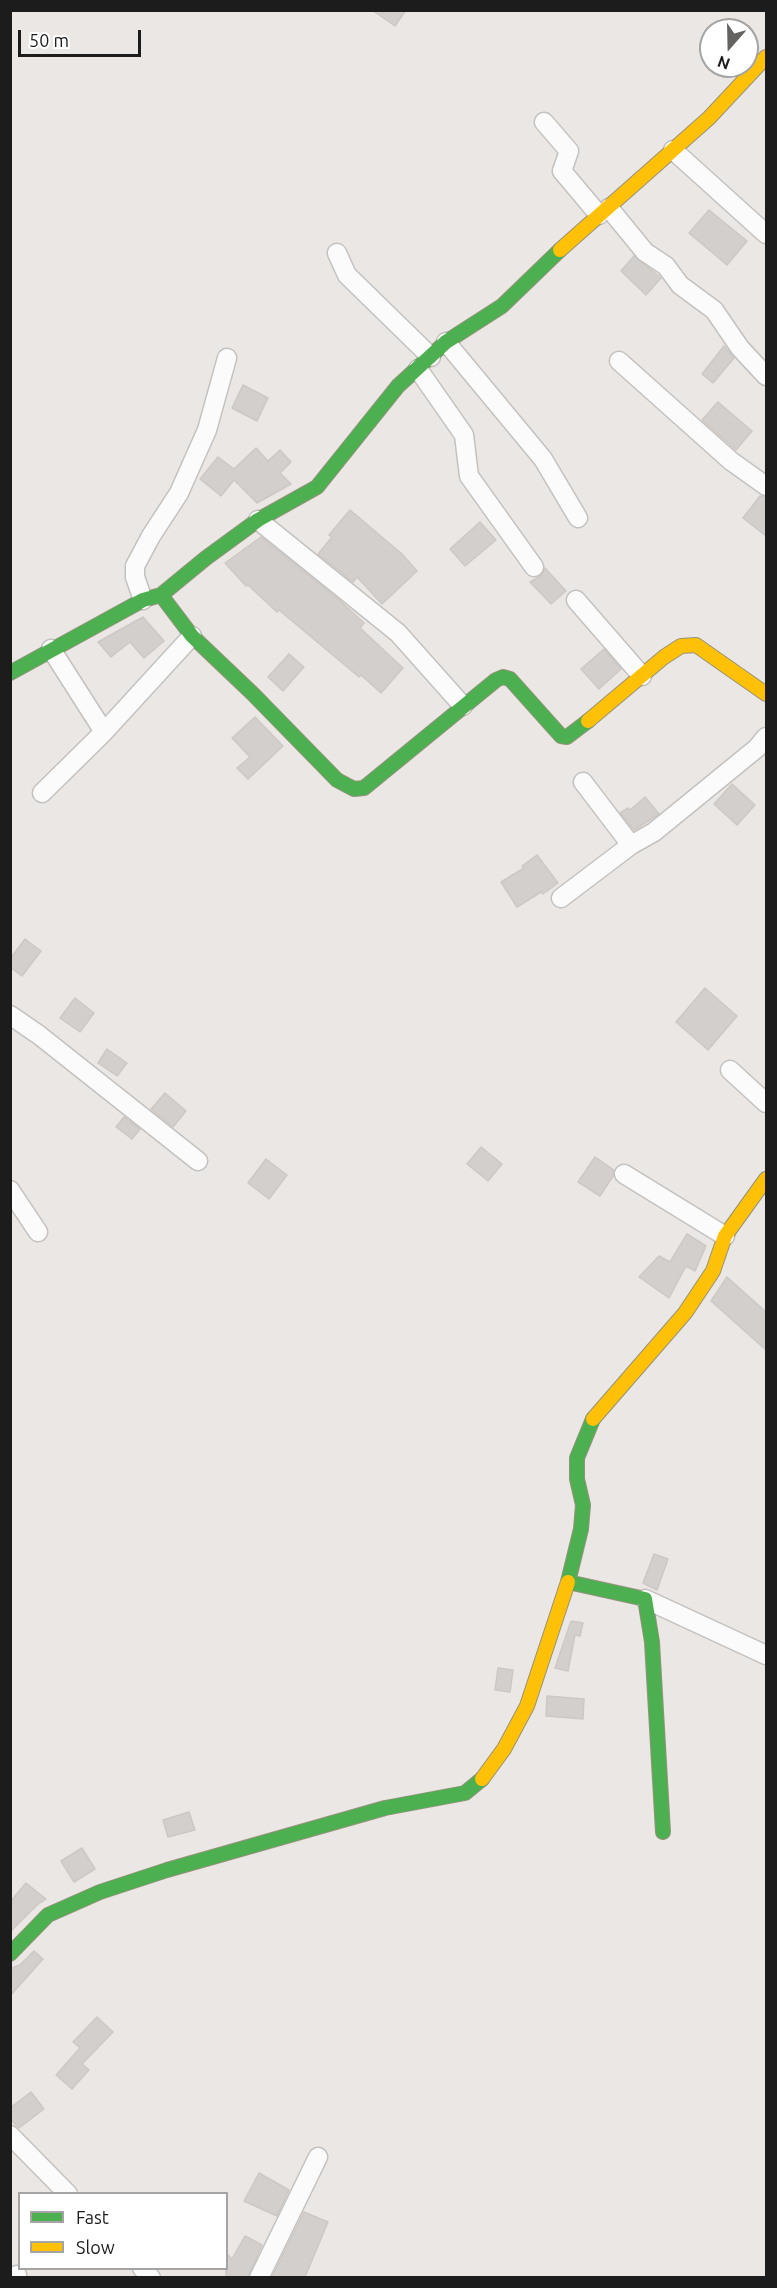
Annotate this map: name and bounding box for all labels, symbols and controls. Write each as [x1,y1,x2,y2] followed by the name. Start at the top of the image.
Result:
[21,18,144,56] scale bar
[699,18,759,78] north arrow
[29,30,69,50] text: 50 m
[715,53,732,74] text: N
[18,2192,228,2270] legend
[76,2207,109,2227] text: Fast
[76,2237,115,2257] text: Slow

